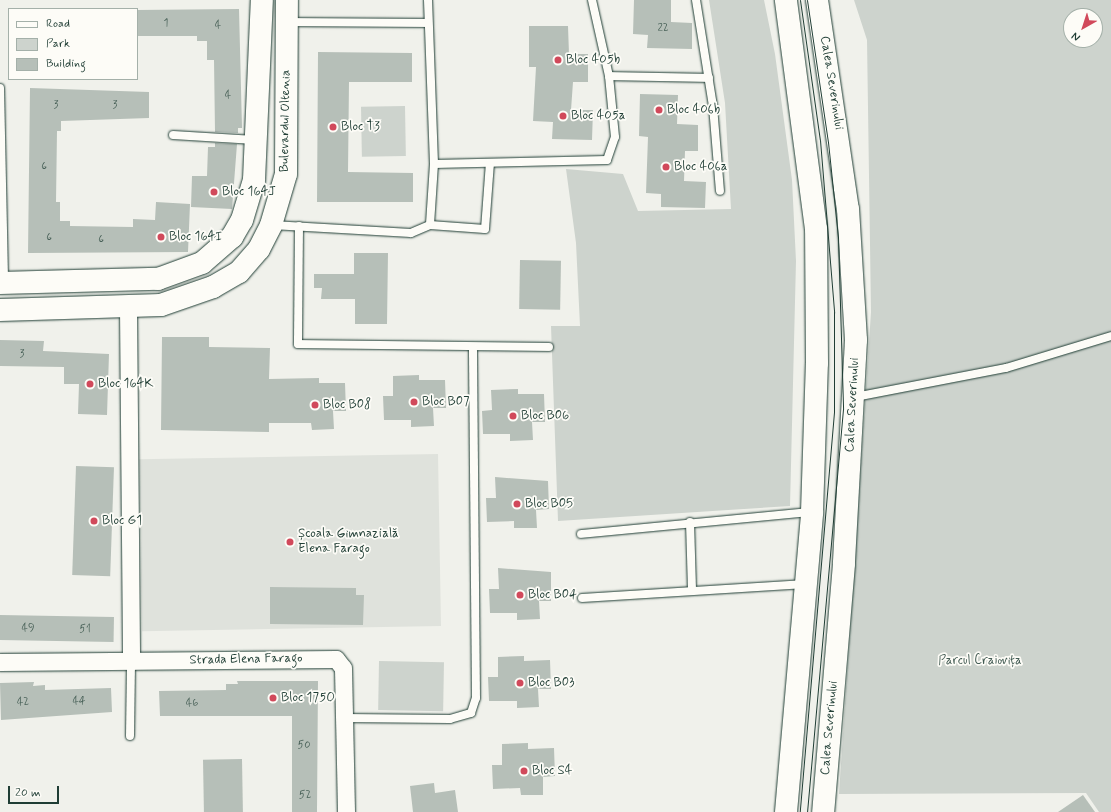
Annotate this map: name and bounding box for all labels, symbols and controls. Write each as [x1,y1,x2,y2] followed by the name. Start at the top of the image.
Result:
[8,8,138,80] legend
[1063,8,1103,48] north arrow
[46,16,70,32] text: Road
[164,16,168,30] house number: 1
[215,18,221,32] house number: 4
[657,21,669,35] house number: 22
[1069,29,1083,44] text: N
[816,35,846,131] street label: Calea Severinului
[46,36,70,52] text: Park
[566,52,620,68] place label: Bloc 405b
[553,55,563,65] marker: Bloc 405b
[46,56,86,72] text: Building
[277,69,295,173] street label: Bulevardul Oltenia
[225,88,231,102] house number: 4
[54,98,58,112] house number: 3
[113,98,117,112] house number: 3
[667,102,720,118] place label: Bloc 406b
[654,105,664,115] marker: Bloc 406b
[571,108,625,124] place label: Bloc 405a
[558,111,568,121] marker: Bloc 405a
[341,119,380,135] place label: Bloc T3
[328,122,338,132] marker: Bloc T3
[41,159,47,173] house number: 6
[674,159,727,175] place label: Bloc 406a
[661,162,671,172] marker: Bloc 406a
[222,184,276,200] place label: Bloc 164J
[209,187,219,197] marker: Bloc 164J
[169,229,222,245] place label: Bloc 164I
[46,230,52,244] house number: 6
[98,232,104,246] house number: 6
[156,232,166,242] marker: Bloc 164I
[20,347,24,361] house number: 3
[843,357,863,453] street label: Calea Severinului
[98,376,153,392] place label: Bloc 164K
[85,379,95,389] marker: Bloc 164K
[422,394,470,410] place label: Bloc B07
[323,397,371,413] place label: Bloc B08
[409,397,419,407] marker: Bloc B07
[310,400,320,410] marker: Bloc B08
[521,408,569,424] place label: Bloc B06
[508,411,518,421] marker: Bloc B06
[525,496,573,512] place label: Bloc B05
[512,499,522,509] marker: Bloc B05
[102,513,142,529] place label: Bloc G1
[89,516,99,526] marker: Bloc G1
[298,527,403,558] place label: Școala Gimnazială Elena Farago
[285,537,295,547] marker: Școala Gimnazială Elena Farago
[528,587,577,603] place label: Bloc B04
[515,590,525,600] marker: Bloc B04
[22,621,34,635] house number: 49
[79,622,91,636] house number: 51
[190,651,302,669] street label: Strada Elena Farago
[938,653,1022,669] park label: Parcul Craiovița
[528,675,575,691] place label: Bloc B03
[515,678,525,688] marker: Bloc B03
[818,680,842,776] street label: Calea Severinului
[281,690,335,706] place label: Bloc 175O
[268,693,278,703] marker: Bloc 175O
[72,694,86,708] house number: 44
[17,695,29,709] house number: 42
[186,696,198,710] house number: 46
[298,738,310,752] house number: 50
[532,763,572,779] place label: Bloc S4
[519,766,529,776] marker: Bloc S4
[10,778,61,804] scale bar
[15,785,41,801] text: 20 m
[299,788,311,802] house number: 52

